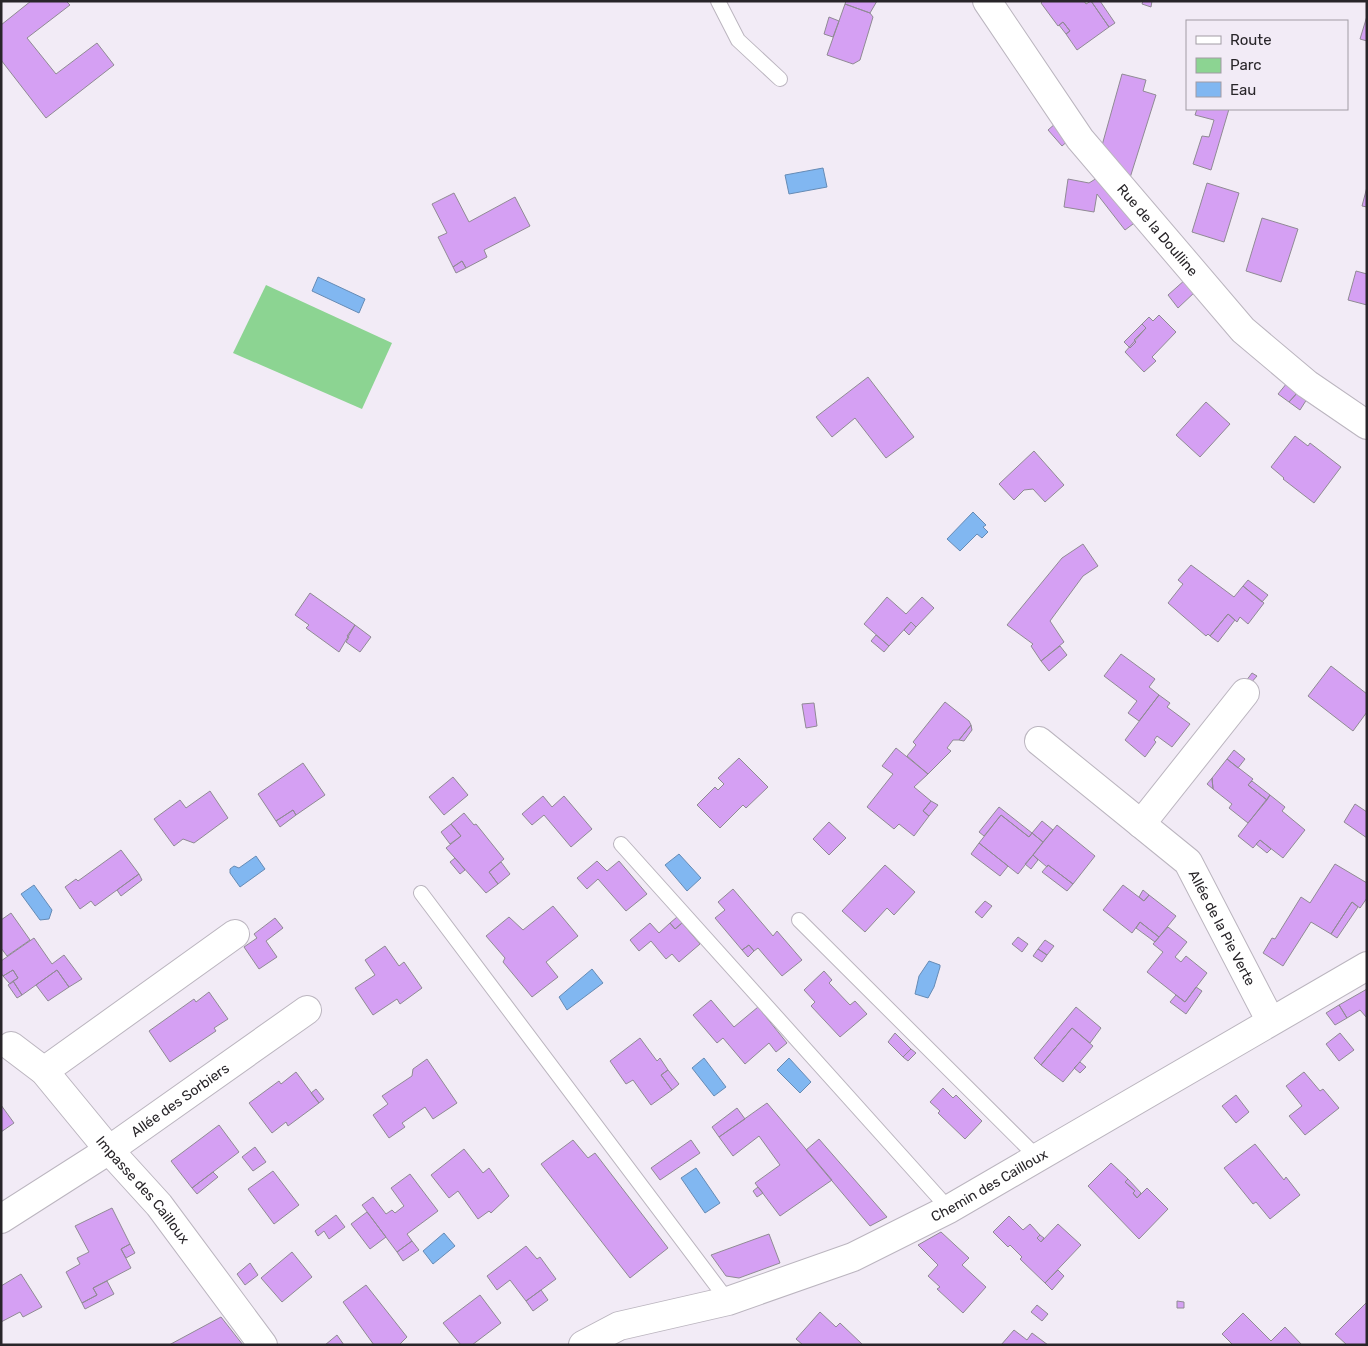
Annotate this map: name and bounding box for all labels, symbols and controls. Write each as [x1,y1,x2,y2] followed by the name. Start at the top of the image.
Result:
[1186,20,1348,110] legend
[1230,31,1272,49] text: Route
[1230,56,1262,74] text: Parc
[1230,81,1256,99] text: Eau
[1113,181,1201,280] street label: Rue de la Doulline
[1185,867,1259,989] street label: Allée de la Pie Verte
[128,1060,233,1141] street label: Allée des Sorbiers
[92,1133,193,1248] street label: Impasse des Cailloux
[928,1145,1051,1226] street label: Chemin des Cailloux

